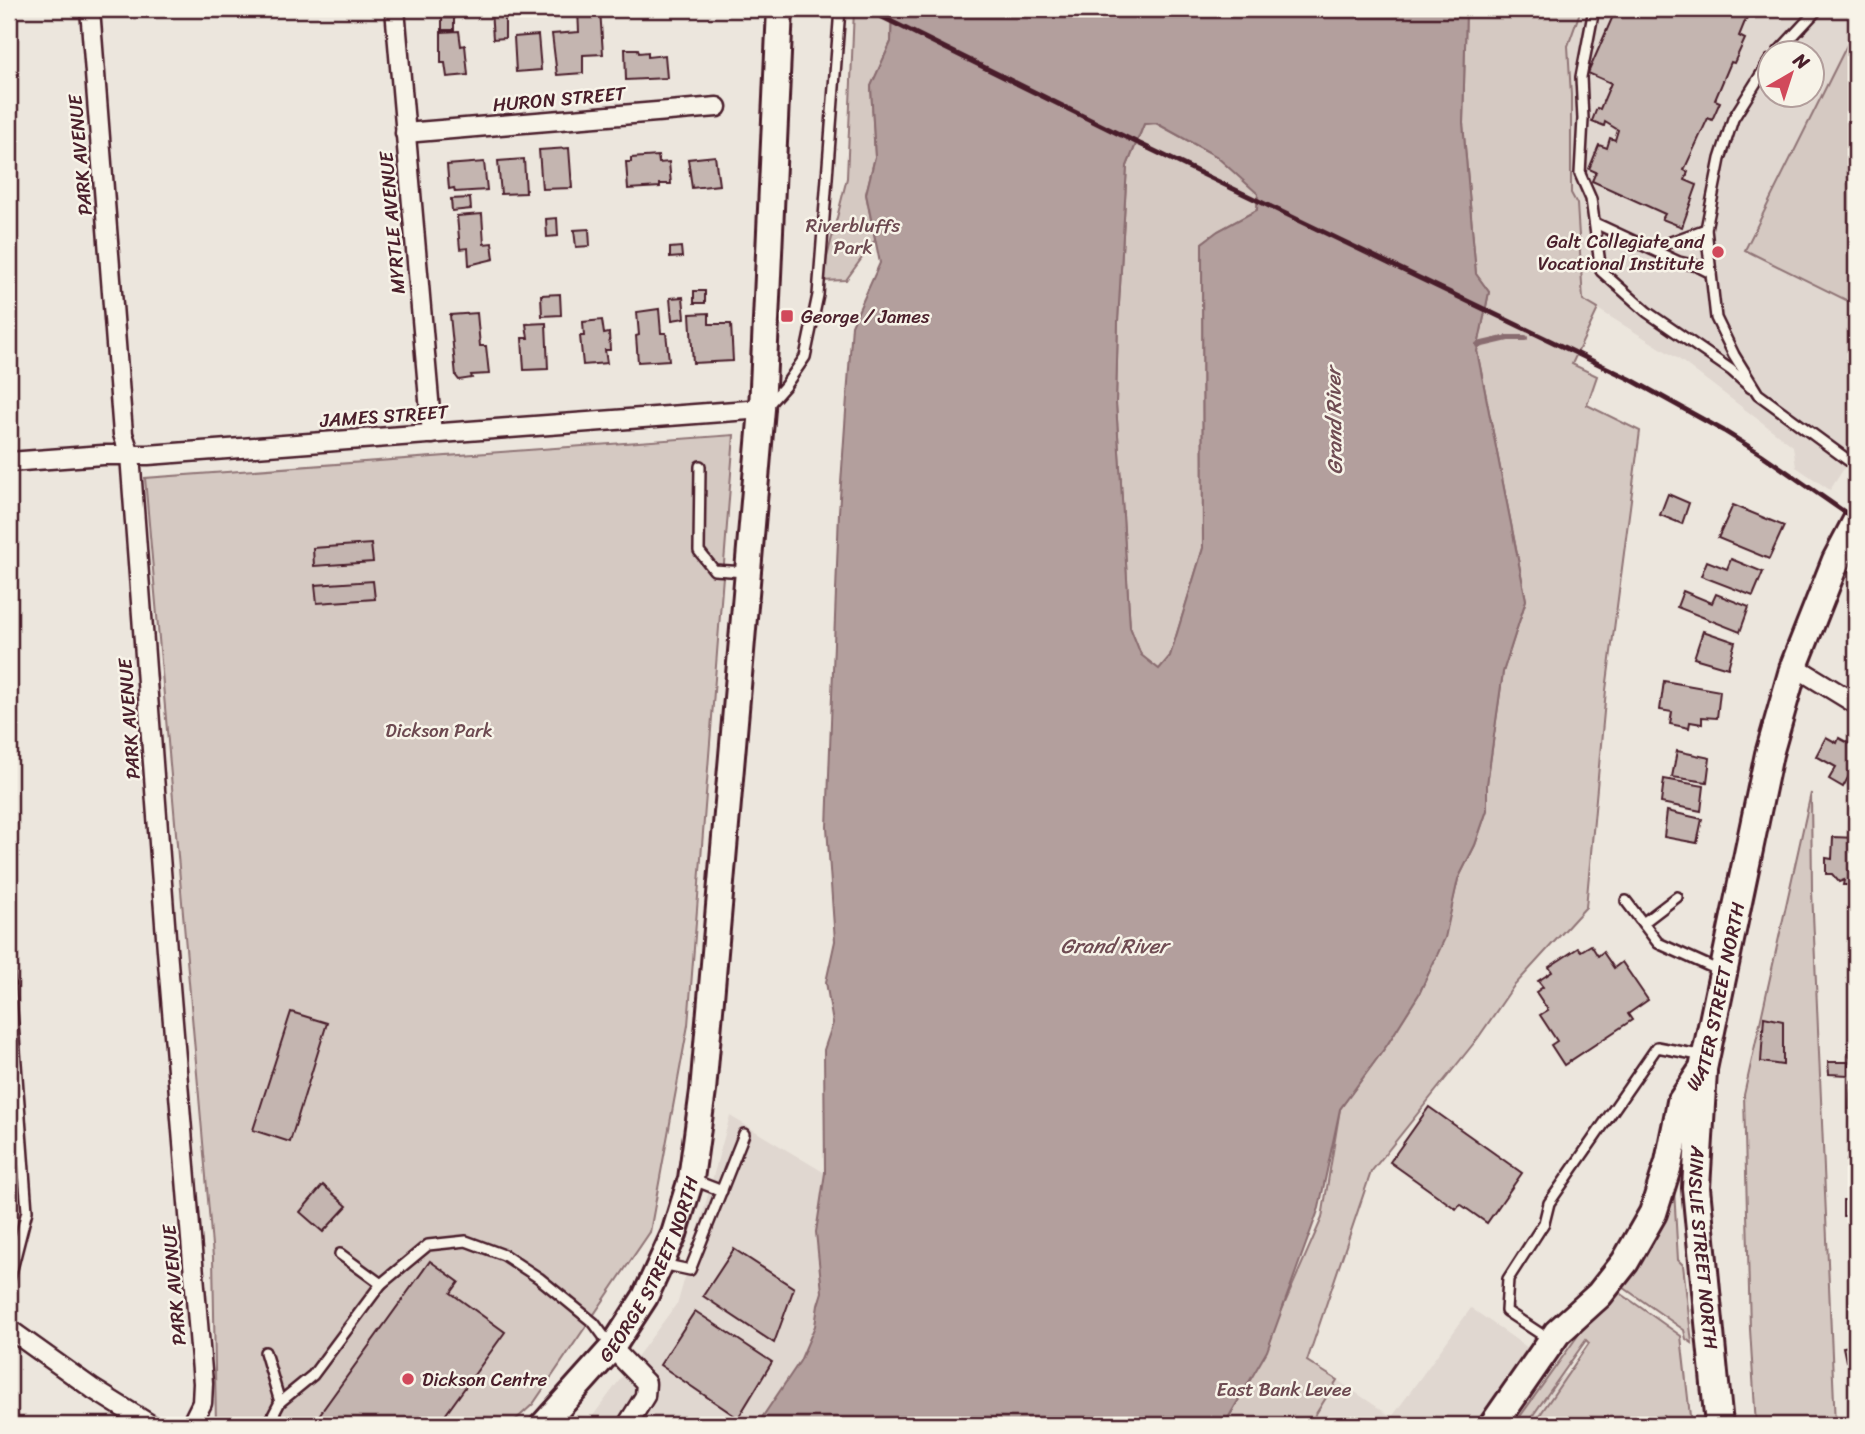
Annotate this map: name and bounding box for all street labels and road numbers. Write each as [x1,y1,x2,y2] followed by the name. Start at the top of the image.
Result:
[491,77,628,121] street label: HURON STREET
[58,92,102,217] street label: PARK AVENUE
[369,149,415,296] street label: MYRTLE AVENUE
[318,395,451,437] street label: JAMES STREET
[108,656,150,780] street label: PARK AVENUE
[1676,898,1754,1097] street label: WATER STREET NORTH
[1679,1144,1728,1351] street label: AINSLIE STREET NORTH
[590,1171,708,1370] street label: GEORGE STREET NORTH
[152,1222,196,1347] street label: PARK AVENUE

